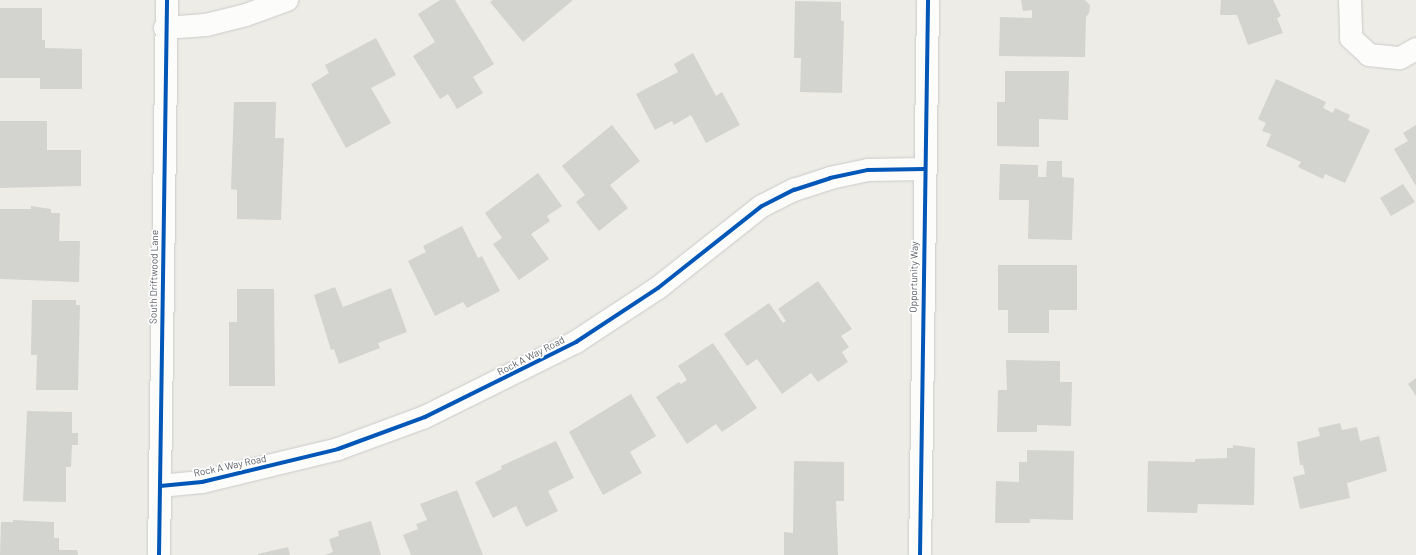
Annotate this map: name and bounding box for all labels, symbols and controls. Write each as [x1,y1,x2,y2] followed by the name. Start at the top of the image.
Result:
[147,230,161,324] street label: South Driftwood Lane
[907,241,921,313] street label: Opportunity Way
[495,334,567,378] street label: Rock A Way Road
[193,452,267,480] street label: Rock A Way Road

